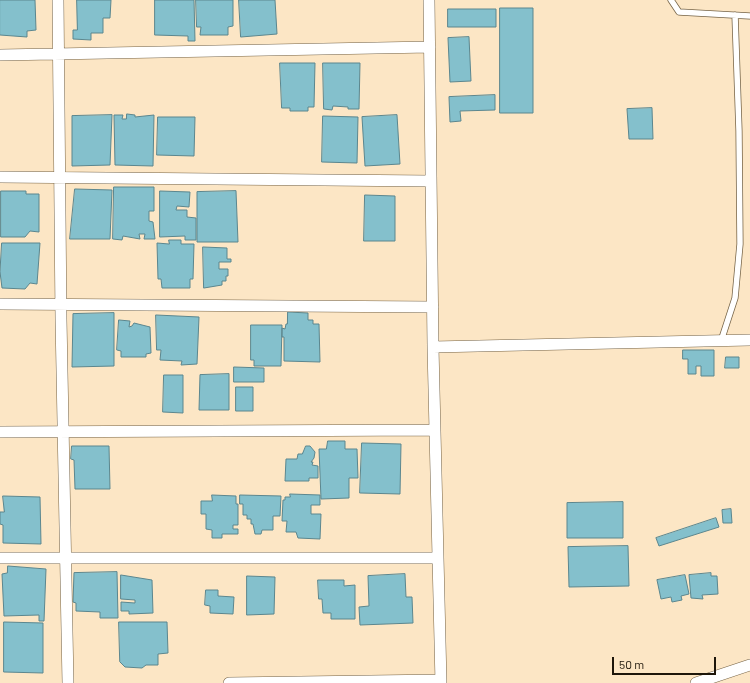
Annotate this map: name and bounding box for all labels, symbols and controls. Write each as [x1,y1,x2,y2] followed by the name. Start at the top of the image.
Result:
[614,649,718,675] scale bar
[619,657,644,671] text: 50 m

